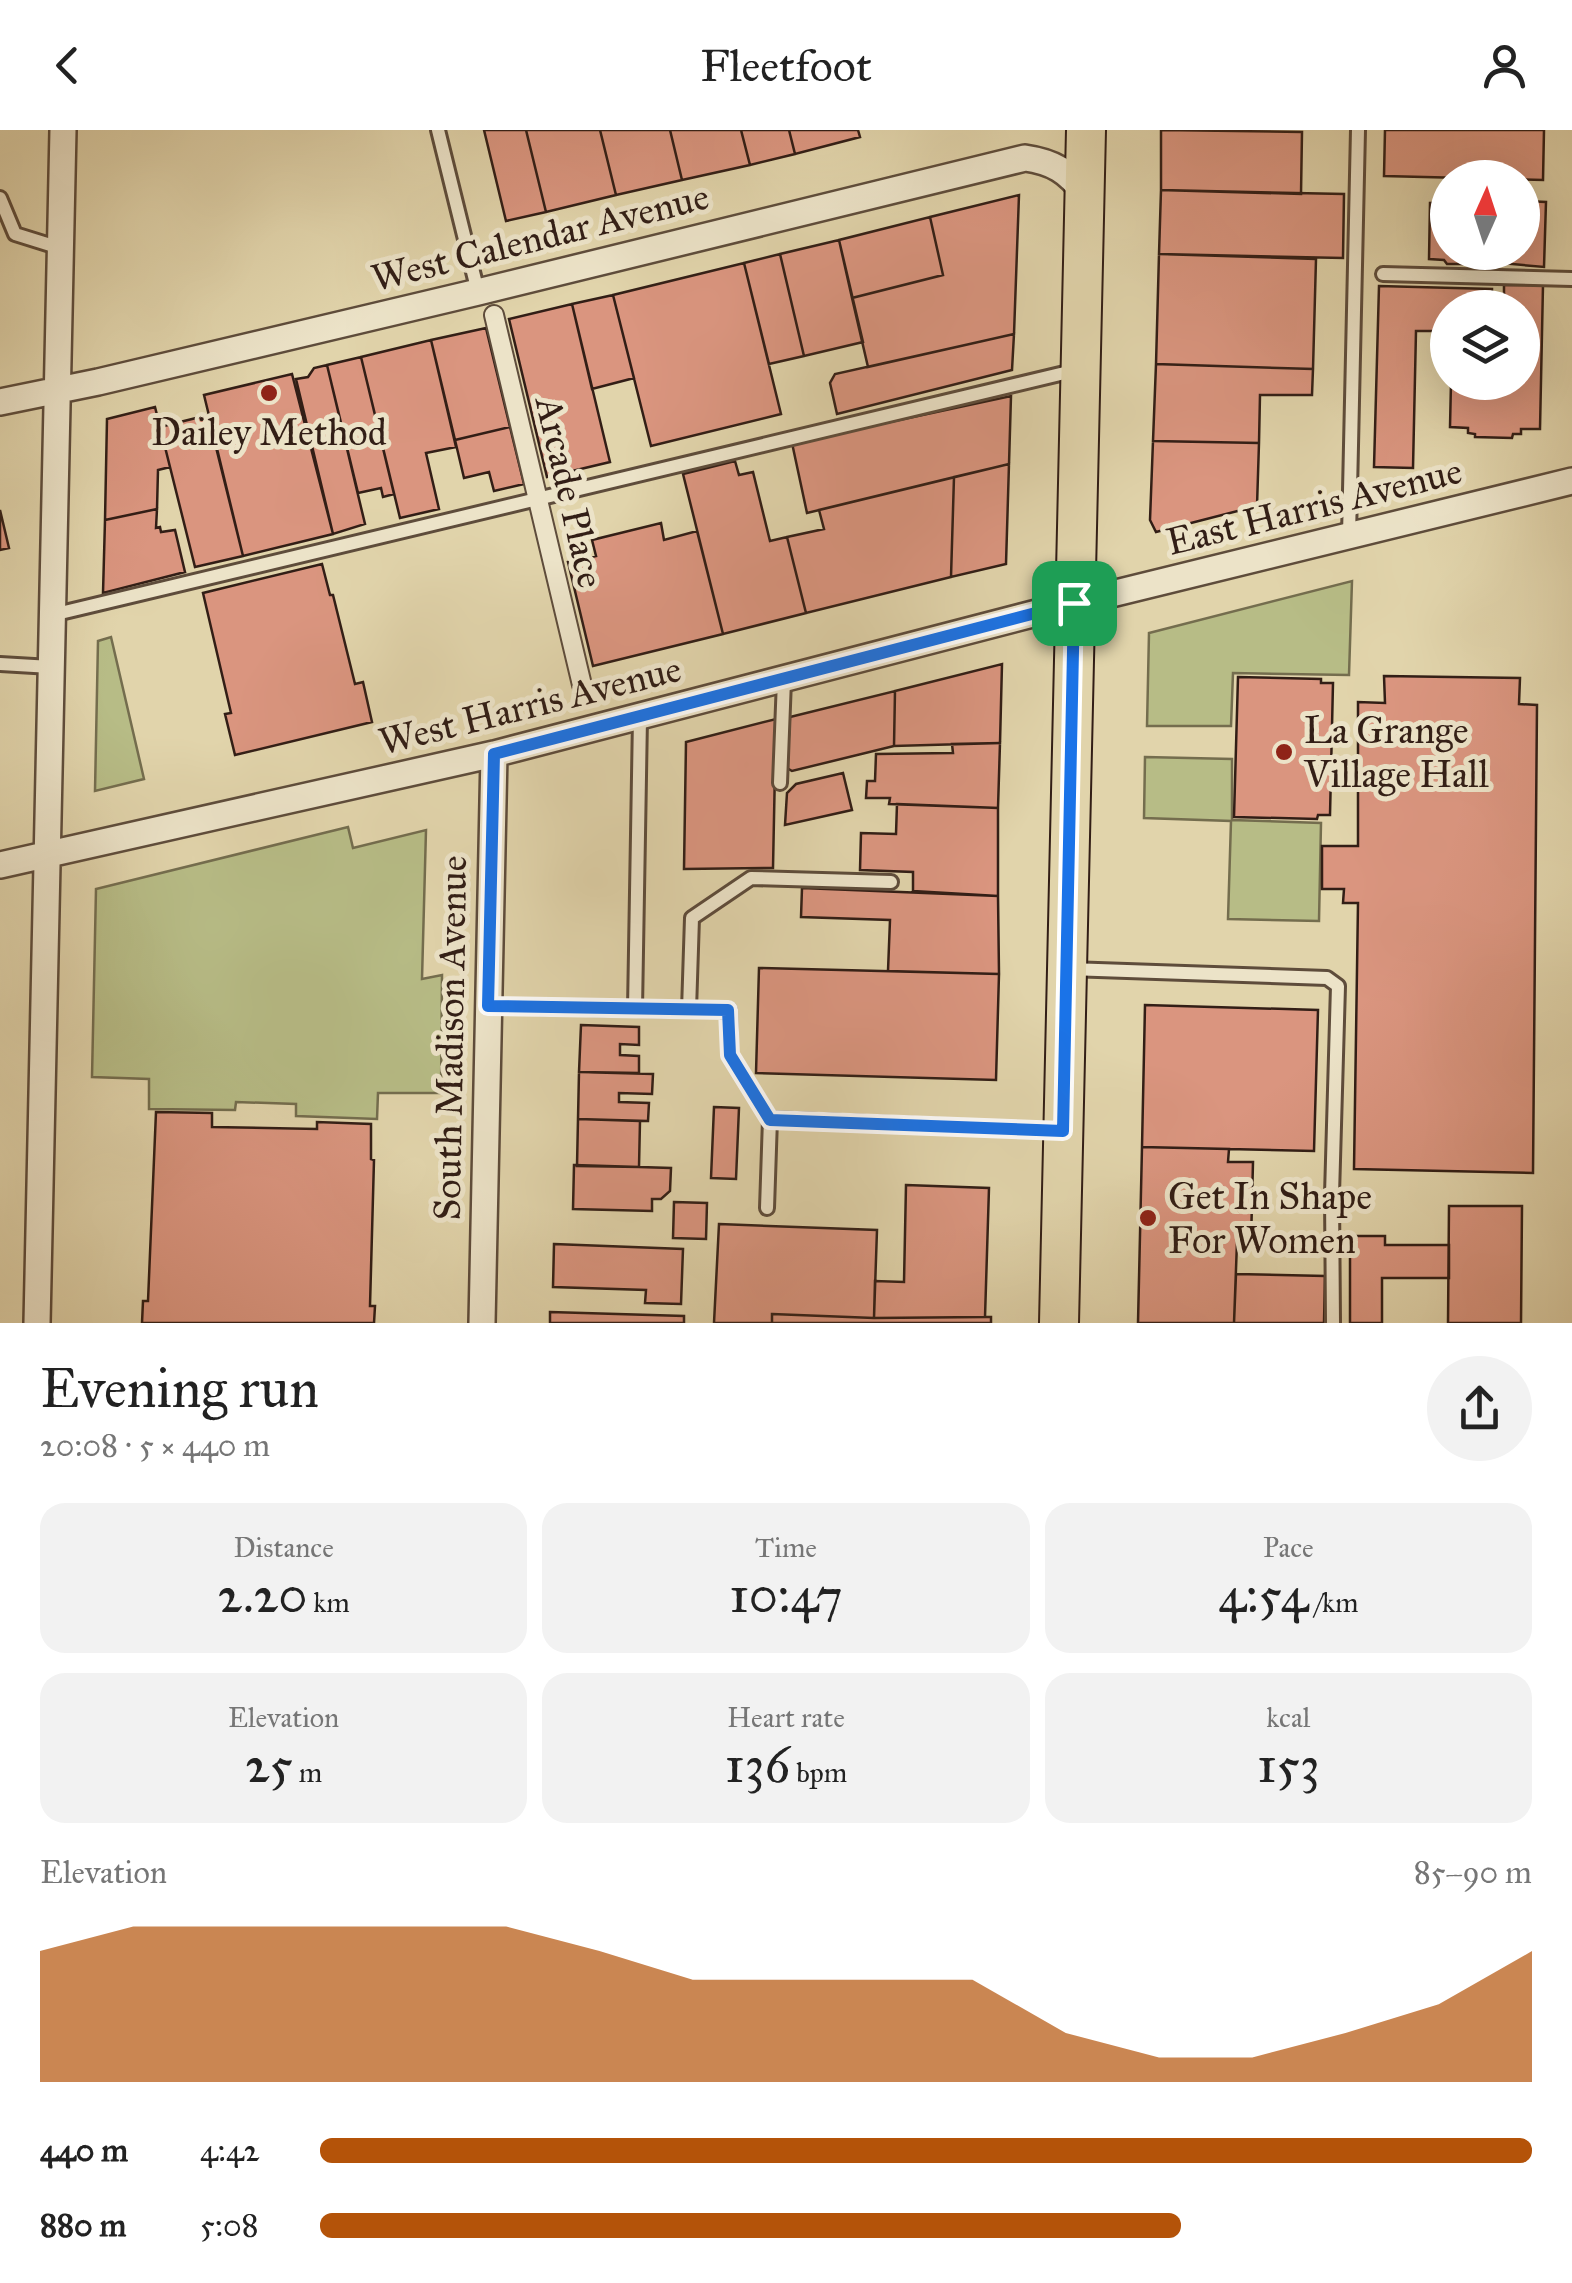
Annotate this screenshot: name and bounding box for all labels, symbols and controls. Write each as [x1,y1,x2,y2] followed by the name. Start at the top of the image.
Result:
[40,38,95,93] icon: back
[700,38,872,93] text: Fleetfoot
[1477,38,1532,93] icon: person
[1430,160,1540,270] north arrow
[1430,160,1540,400] map controls
[367,173,713,301] street label: West Calendar Avenue
[1430,290,1540,400] button: layers
[258,382,280,404] marker: Dailey Method
[525,390,614,592] street label: Arcade Place
[151,409,387,455] place label: Dailey Method
[1162,447,1466,565] street label: East Harris Avenue
[1032,561,1117,646] pin
[1047,576,1102,631] icon: arrive
[374,645,686,765] street label: West Harris Avenue
[1303,707,1489,797] place label: La Grange Village Hall
[1273,741,1295,763] marker: La Grange Village Hall
[424,855,476,1221] street label: South Madison Avenue
[1168,1173,1372,1263] place label: Get In Shape For Women
[1137,1207,1159,1229] marker: Get In Shape For Women
[40,1355,319,1422] text: Evening run
[1427,1356,1532,1461] button: share
[40,1426,270,1465] text: 20:08 · 5 × 440 m
[233,1530,334,1565] text: Distance
[755,1530,817,1565] text: Time
[1263,1530,1314,1565] text: Pace
[217,1565,307,1626] text: 2.20
[729,1565,843,1626] text: 10:47
[1218,1565,1308,1626] text: 4:54
[307,1585,350,1620] text: km
[1308,1585,1358,1620] text: /km
[228,1700,339,1735] text: Elevation
[727,1700,845,1735] text: Heart rate
[1266,1700,1310,1735] text: kcal
[245,1735,293,1796] text: 25
[725,1735,790,1796] text: 136
[1257,1735,1320,1796] text: 153
[293,1755,322,1790] text: m
[790,1755,847,1790] text: bpm
[40,1853,167,1892] text: Elevation
[1414,1853,1532,1892] text: 85–90 m
[40,2131,128,2170] text: 440 m
[200,2131,260,2170] text: 4:42
[40,2206,126,2245] text: 880 m
[200,2206,259,2245] text: 5:08

